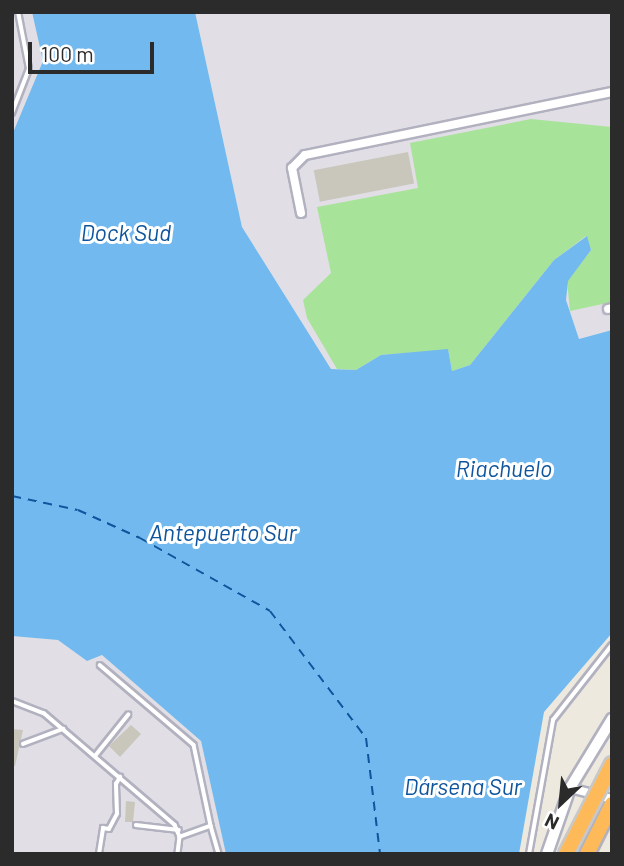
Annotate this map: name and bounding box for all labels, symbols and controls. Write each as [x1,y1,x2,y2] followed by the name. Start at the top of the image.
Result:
[32,28,158,72] scale bar
[41,41,94,66] text: 100 m
[81,218,171,246] water label: Dock Sud
[456,454,552,482] water label: Riachuelo
[149,518,297,546] water label: Antepuerto Sur
[526,768,596,838] north arrow
[404,772,522,800] water label: Dársena Sur
[541,809,562,835] text: N

